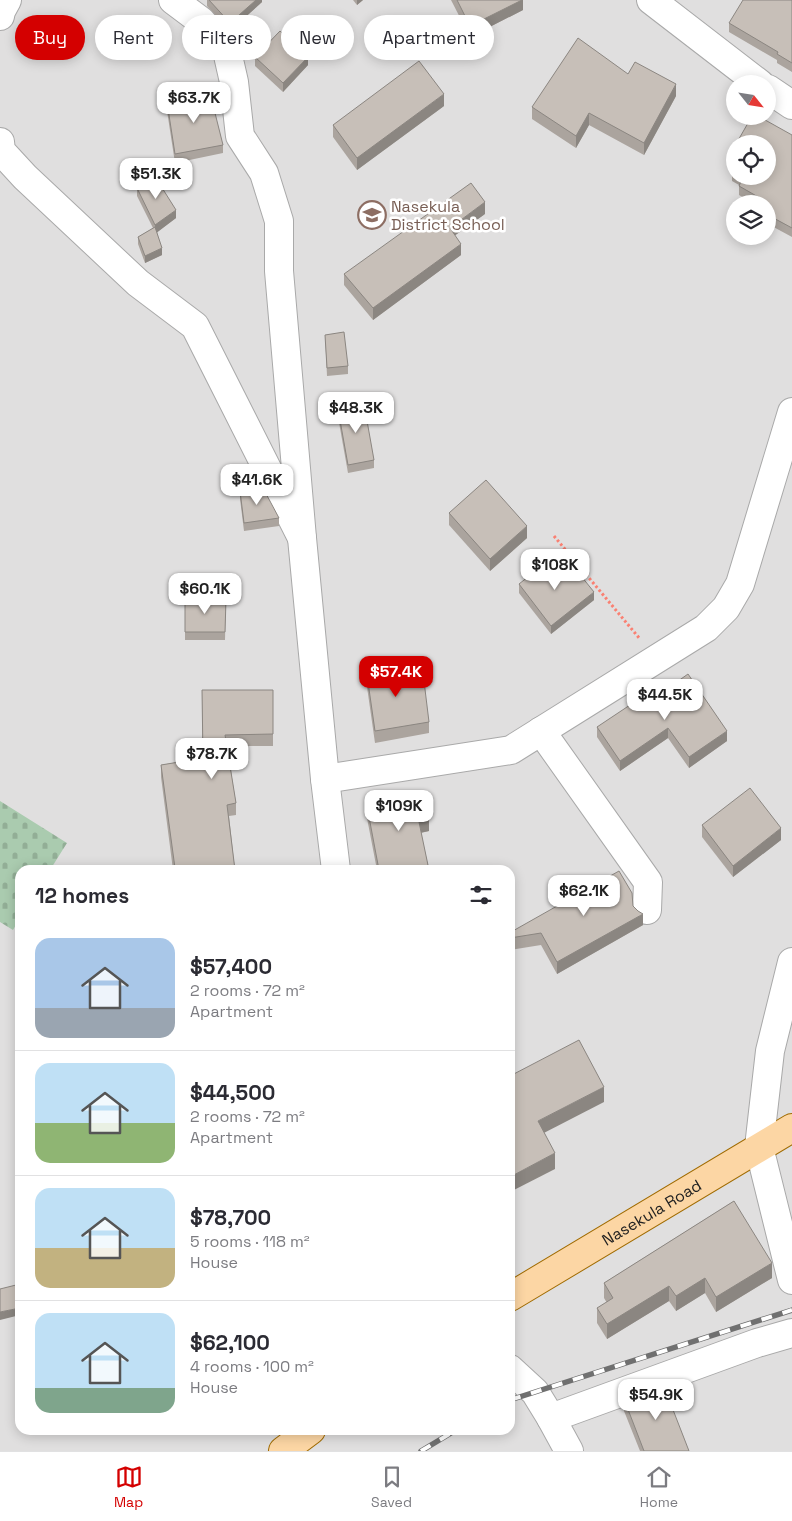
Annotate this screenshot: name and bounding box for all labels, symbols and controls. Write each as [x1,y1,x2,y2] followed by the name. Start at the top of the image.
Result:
[15,15,85,60] chip: Buy
[95,15,172,60] chip: Rent
[182,15,271,60] chip: Filters
[281,15,354,60] chip: New
[364,15,494,60] chip: Apartment
[726,75,776,125] north arrow
[726,75,776,245] map controls
[153,82,235,124] pin: $63.7K
[168,87,220,108] text: $63.7K
[726,135,776,185] button: locate
[115,158,197,200] pin: $51.3K
[131,163,181,184] text: $51.3K
[726,195,776,245] button: layers
[391,196,505,235] place label: Nasekula District School
[357,200,387,230] school or university icon: Nasekula District School
[315,392,397,434] pin: $48.3K
[329,397,383,418] text: $48.3K
[216,464,298,506] pin: $41.6K
[231,469,283,490] text: $41.6K
[520,548,590,591] pin: $108K
[532,554,578,575] text: $108K
[164,572,246,615] pin: $60.1K
[180,578,230,599] text: $60.1K
[355,656,437,698] pin: $57.4K
[370,661,422,682] text: $57.4K
[624,678,706,721] pin: $44.5K
[638,684,692,705] text: $44.5K
[171,738,253,780] pin: $78.7K
[186,743,238,764] text: $78.7K
[364,790,434,832] pin: $109K
[375,795,423,816] text: $109K
[543,874,625,917] pin: $62.1K
[559,880,609,901] text: $62.1K
[467,881,495,909] icon: filters
[35,882,129,909] text: 12 homes
[190,953,272,980] text: $57,400
[75,958,135,1018] icon: home
[190,980,305,1001] text: 2 rooms · 72 m²
[190,1001,273,1022] text: Apartment
[190,1079,275,1106] text: $44,500
[75,1083,135,1143] icon: home
[190,1106,305,1127] text: 2 rooms · 72 m²
[190,1127,273,1148] text: Apartment
[598,1174,705,1250] street label: Nasekula Road
[190,1204,271,1231] text: $78,700
[75,1208,135,1268] icon: home
[190,1231,310,1252] text: 5 rooms · 118 m²
[190,1252,238,1273] text: House
[190,1329,270,1356] text: $62,100
[75,1333,135,1393] icon: home
[190,1356,314,1377] text: 4 rooms · 100 m²
[190,1377,238,1398] text: House
[615,1378,697,1421] pin: $54.9K
[629,1384,683,1405] text: $54.9K
[114,1463,143,1511] tab: Map
[371,1463,412,1511] tab: Saved
[640,1463,678,1511] tab: Home

